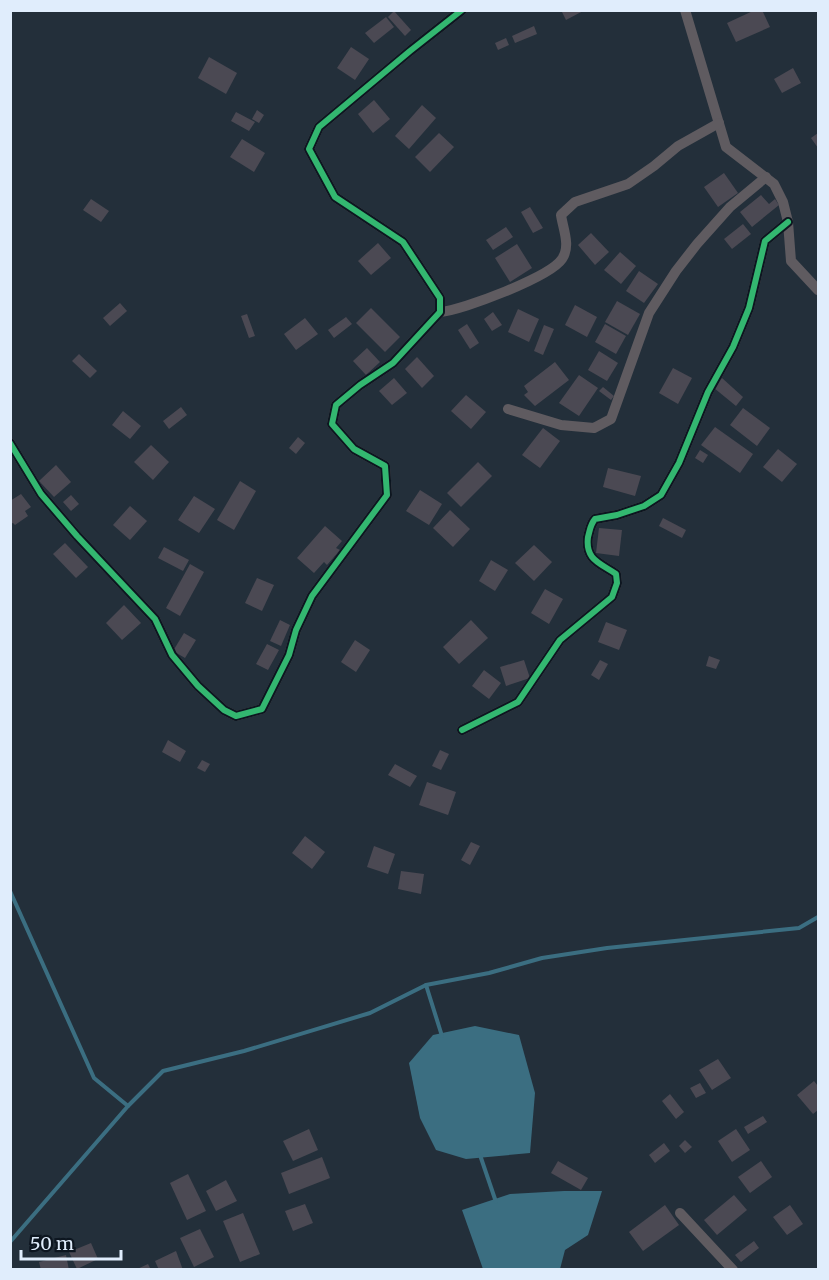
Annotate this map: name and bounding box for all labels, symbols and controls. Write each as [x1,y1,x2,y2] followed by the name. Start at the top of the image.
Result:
[21,1223,122,1261] scale bar
[30,1232,74,1255] text: 50 m

